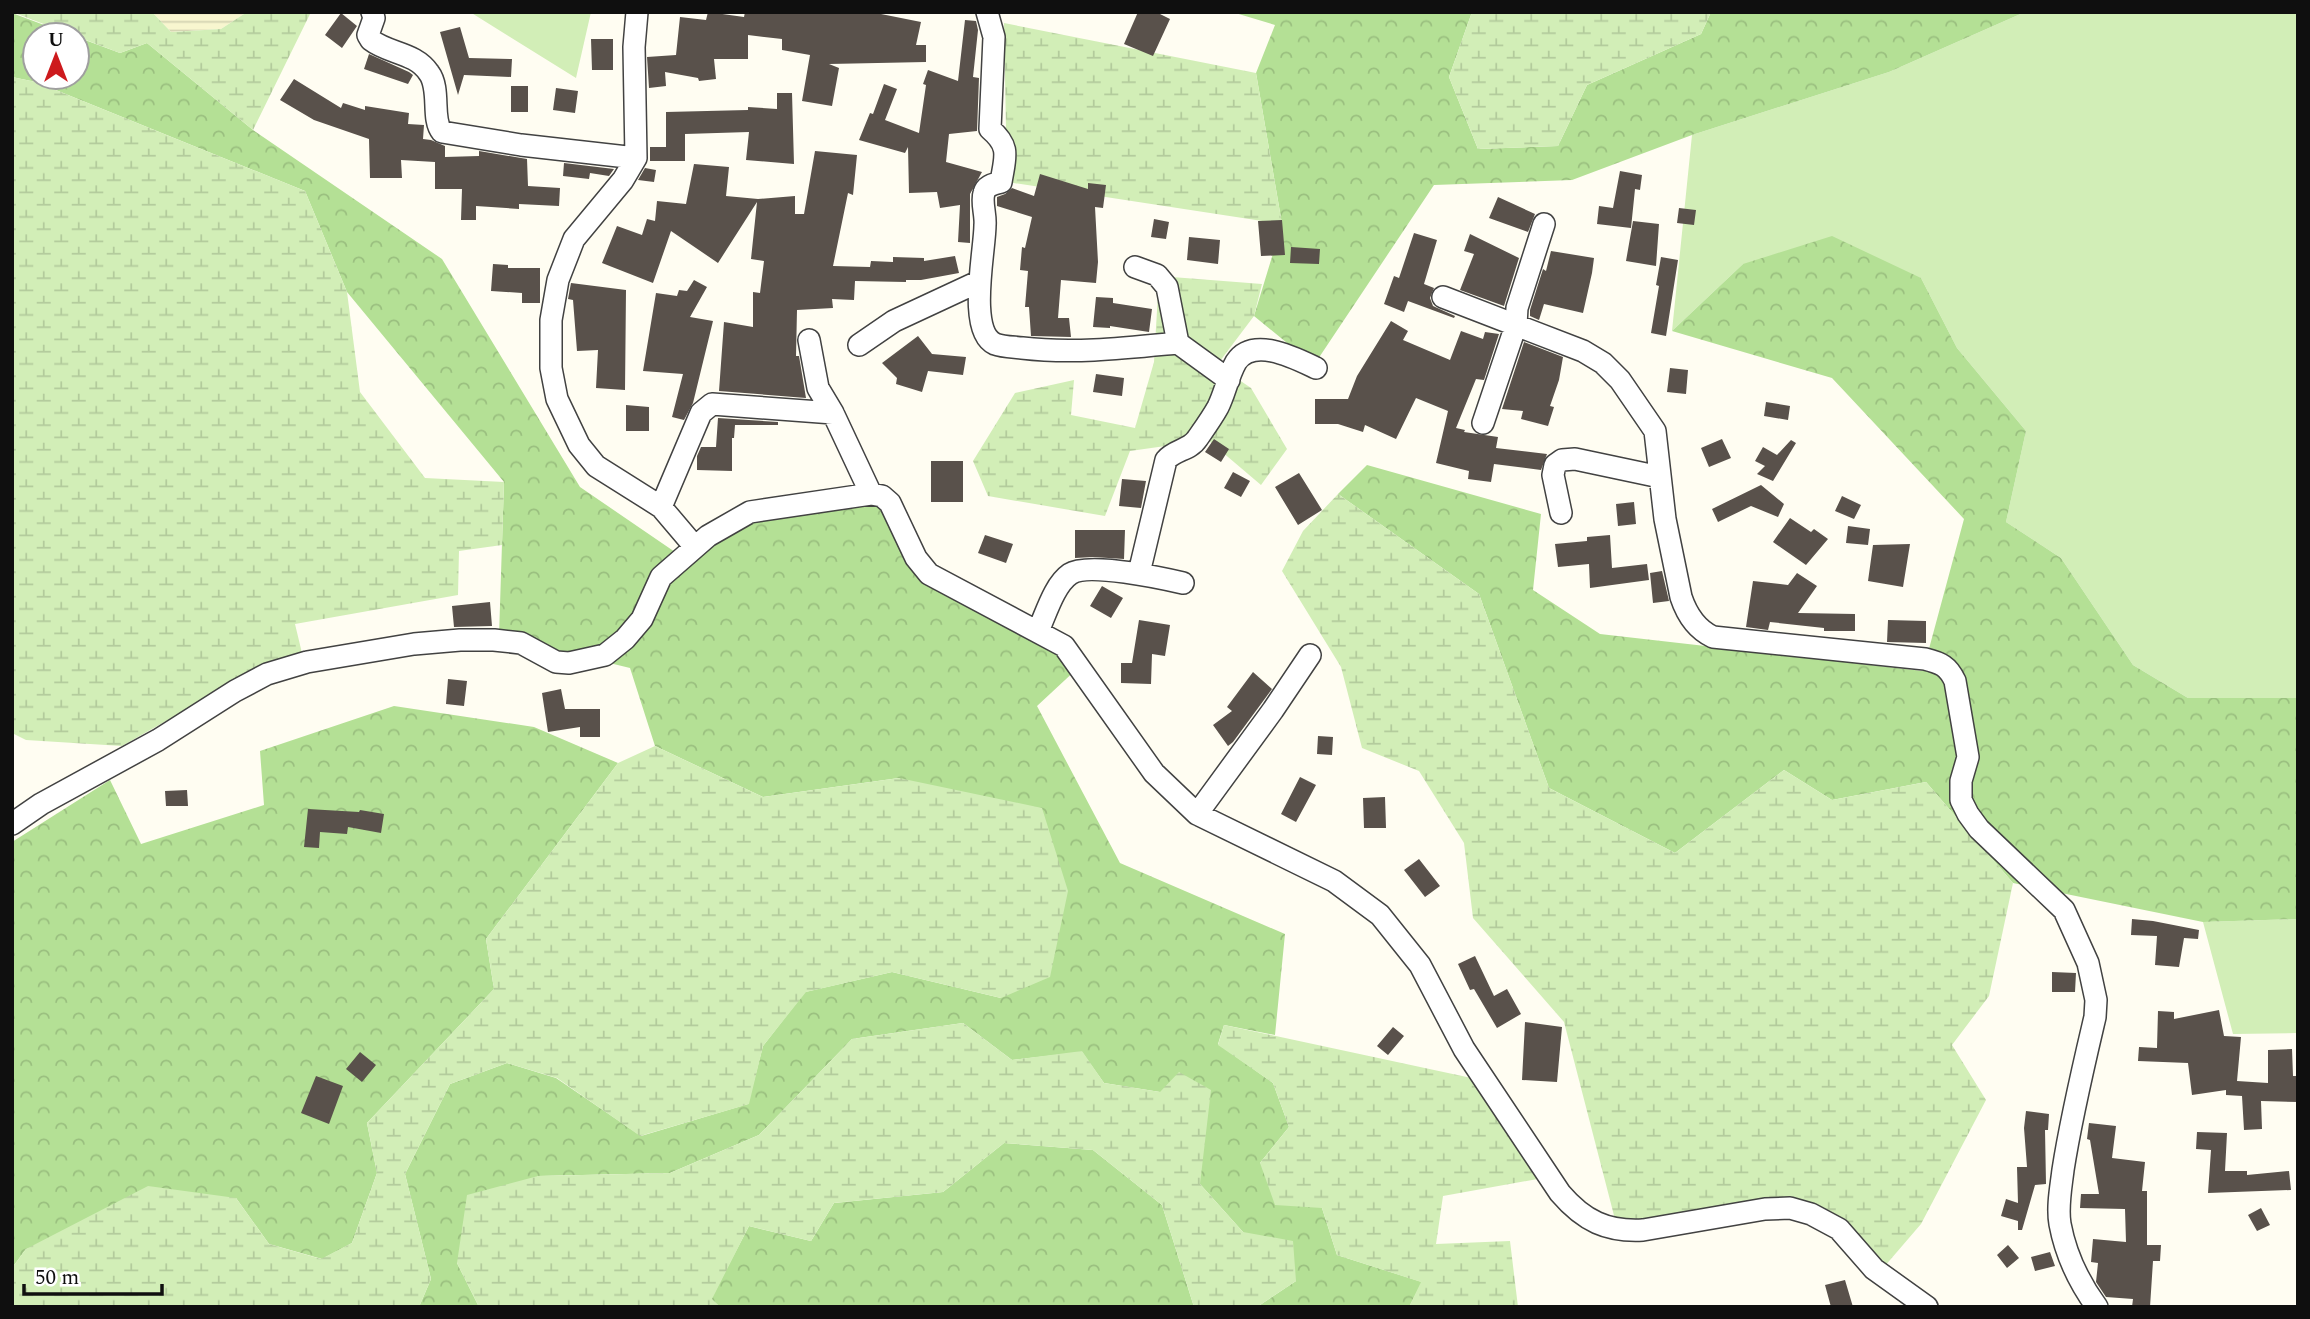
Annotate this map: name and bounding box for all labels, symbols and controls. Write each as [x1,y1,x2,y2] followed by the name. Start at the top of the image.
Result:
[21,21,91,91] north arrow
[48,26,64,55] text: U
[24,1252,163,1296] scale bar
[35,1262,79,1294] text: 50 m

